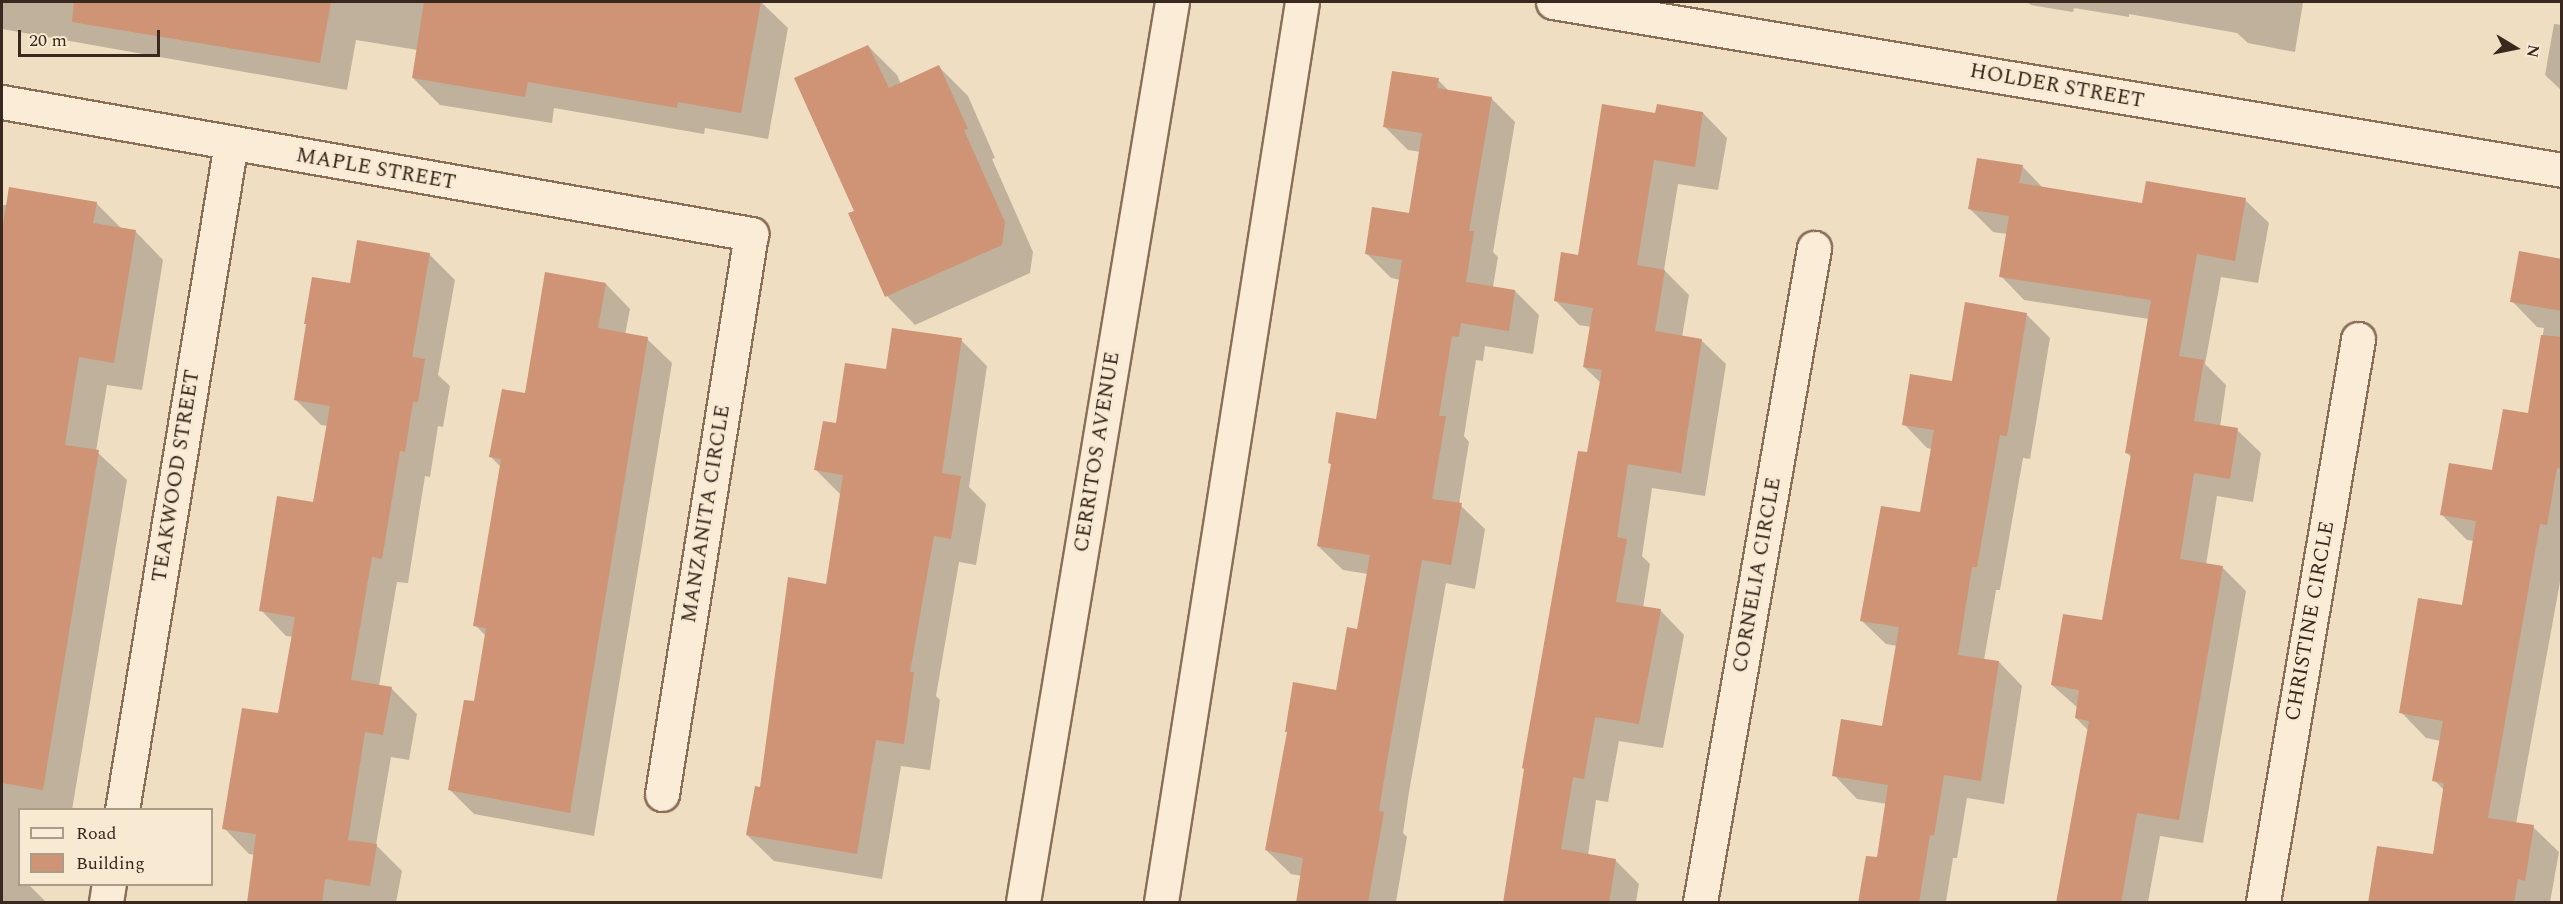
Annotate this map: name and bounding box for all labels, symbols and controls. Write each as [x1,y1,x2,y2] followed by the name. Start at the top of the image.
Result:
[21,18,164,56] scale bar
[2485,18,2545,78] north arrow
[29,27,67,54] text: 20 m
[2520,43,2546,60] text: N
[1968,58,2146,114] street label: HOLDER STREET
[294,143,458,195] street label: MAPLE STREET
[1069,350,1125,554] street label: CERRITOS AVENUE
[147,368,205,584] street label: TEAKWOOD STREET
[676,403,736,625] street label: MANZANITA CIRCLE
[1727,475,1787,675] street label: CORNELIA CIRCLE
[2280,519,2340,723] street label: CHRISTINE CIRCLE
[18,808,213,886] legend
[76,820,117,847] text: Road
[76,850,145,877] text: Building

